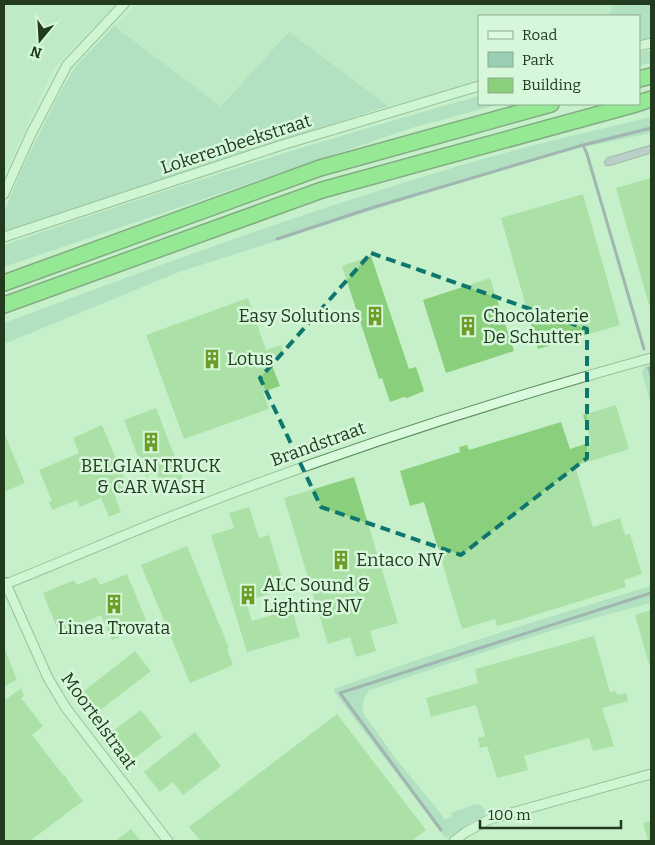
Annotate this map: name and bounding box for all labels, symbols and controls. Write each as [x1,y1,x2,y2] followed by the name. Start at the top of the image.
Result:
[15,15,65,65] north arrow
[478,15,640,105] legend
[522,26,557,44] text: Road
[28,42,44,62] text: N
[522,51,554,69] text: Park
[522,76,581,94] text: Building
[158,109,314,179] street label: Lokerenbeekstraat
[238,305,360,327] place label: Easy Solutions
[364,305,386,327] building icon: Easy Solutions
[483,305,589,348] place label: Chocolaterie De Schutter
[457,315,479,337] building icon: Chocolaterie De Schutter
[201,348,223,370] building icon: Lotus
[227,348,273,370] place label: Lotus
[268,417,369,471] street label: Brandstraat
[140,431,162,453] building icon: BELGIAN TRUCK & CAR WASH
[81,455,221,498] place label: BELGIAN TRUCK & CAR WASH
[330,549,352,571] building icon: Entaco NV
[356,549,444,571] place label: Entaco NV
[263,574,370,617] place label: ALC Sound & Lighting NV
[237,584,259,606] building icon: ALC Sound & Lighting NV
[103,593,125,615] building icon: Linea Trovata
[58,617,170,639] place label: Linea Trovata
[56,668,142,774] street label: Moortelstraat
[480,798,621,830] scale bar
[488,806,531,824] text: 100 m

